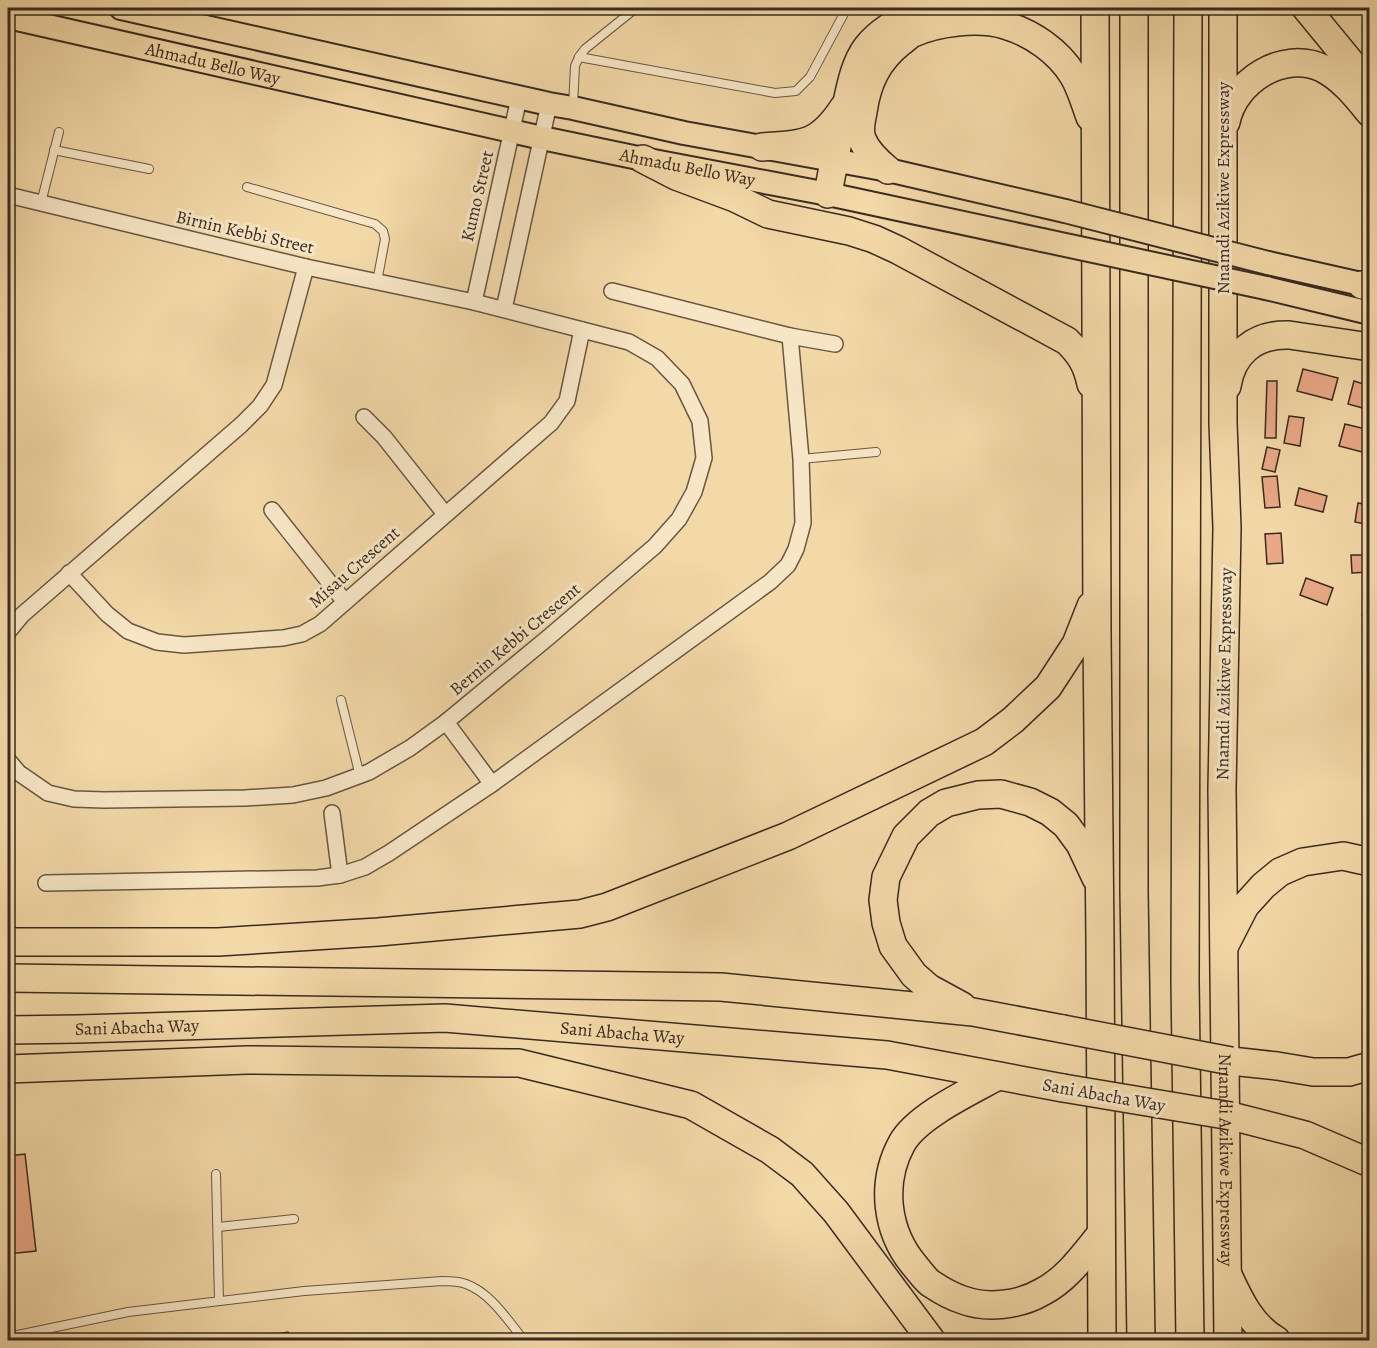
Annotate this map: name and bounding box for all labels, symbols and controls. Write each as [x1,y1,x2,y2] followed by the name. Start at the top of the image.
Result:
[142,36,284,91] street label: Ahmadu Bello Way
[1211,81,1235,294] street label: Nnamdi Azikiwe Expressway
[617,142,758,192] street label: Ahmadu Bello Way
[455,148,499,244] street label: Kumo Street
[174,204,316,260] street label: Birnin Kebbi Street
[303,521,405,613] street label: Misau Crescent
[1210,567,1238,781] street label: Nnamdi Azikiwe Expressway
[445,577,585,701] street label: Bernin Kebbi Crescent
[74,1013,201,1041] street label: Sani Abacha Way
[559,1016,686,1050] street label: Sani Abacha Way
[1213,1053,1239,1267] street label: Nnamdi Azikiwe Expressway
[1041,1072,1168,1118] street label: Sani Abacha Way

